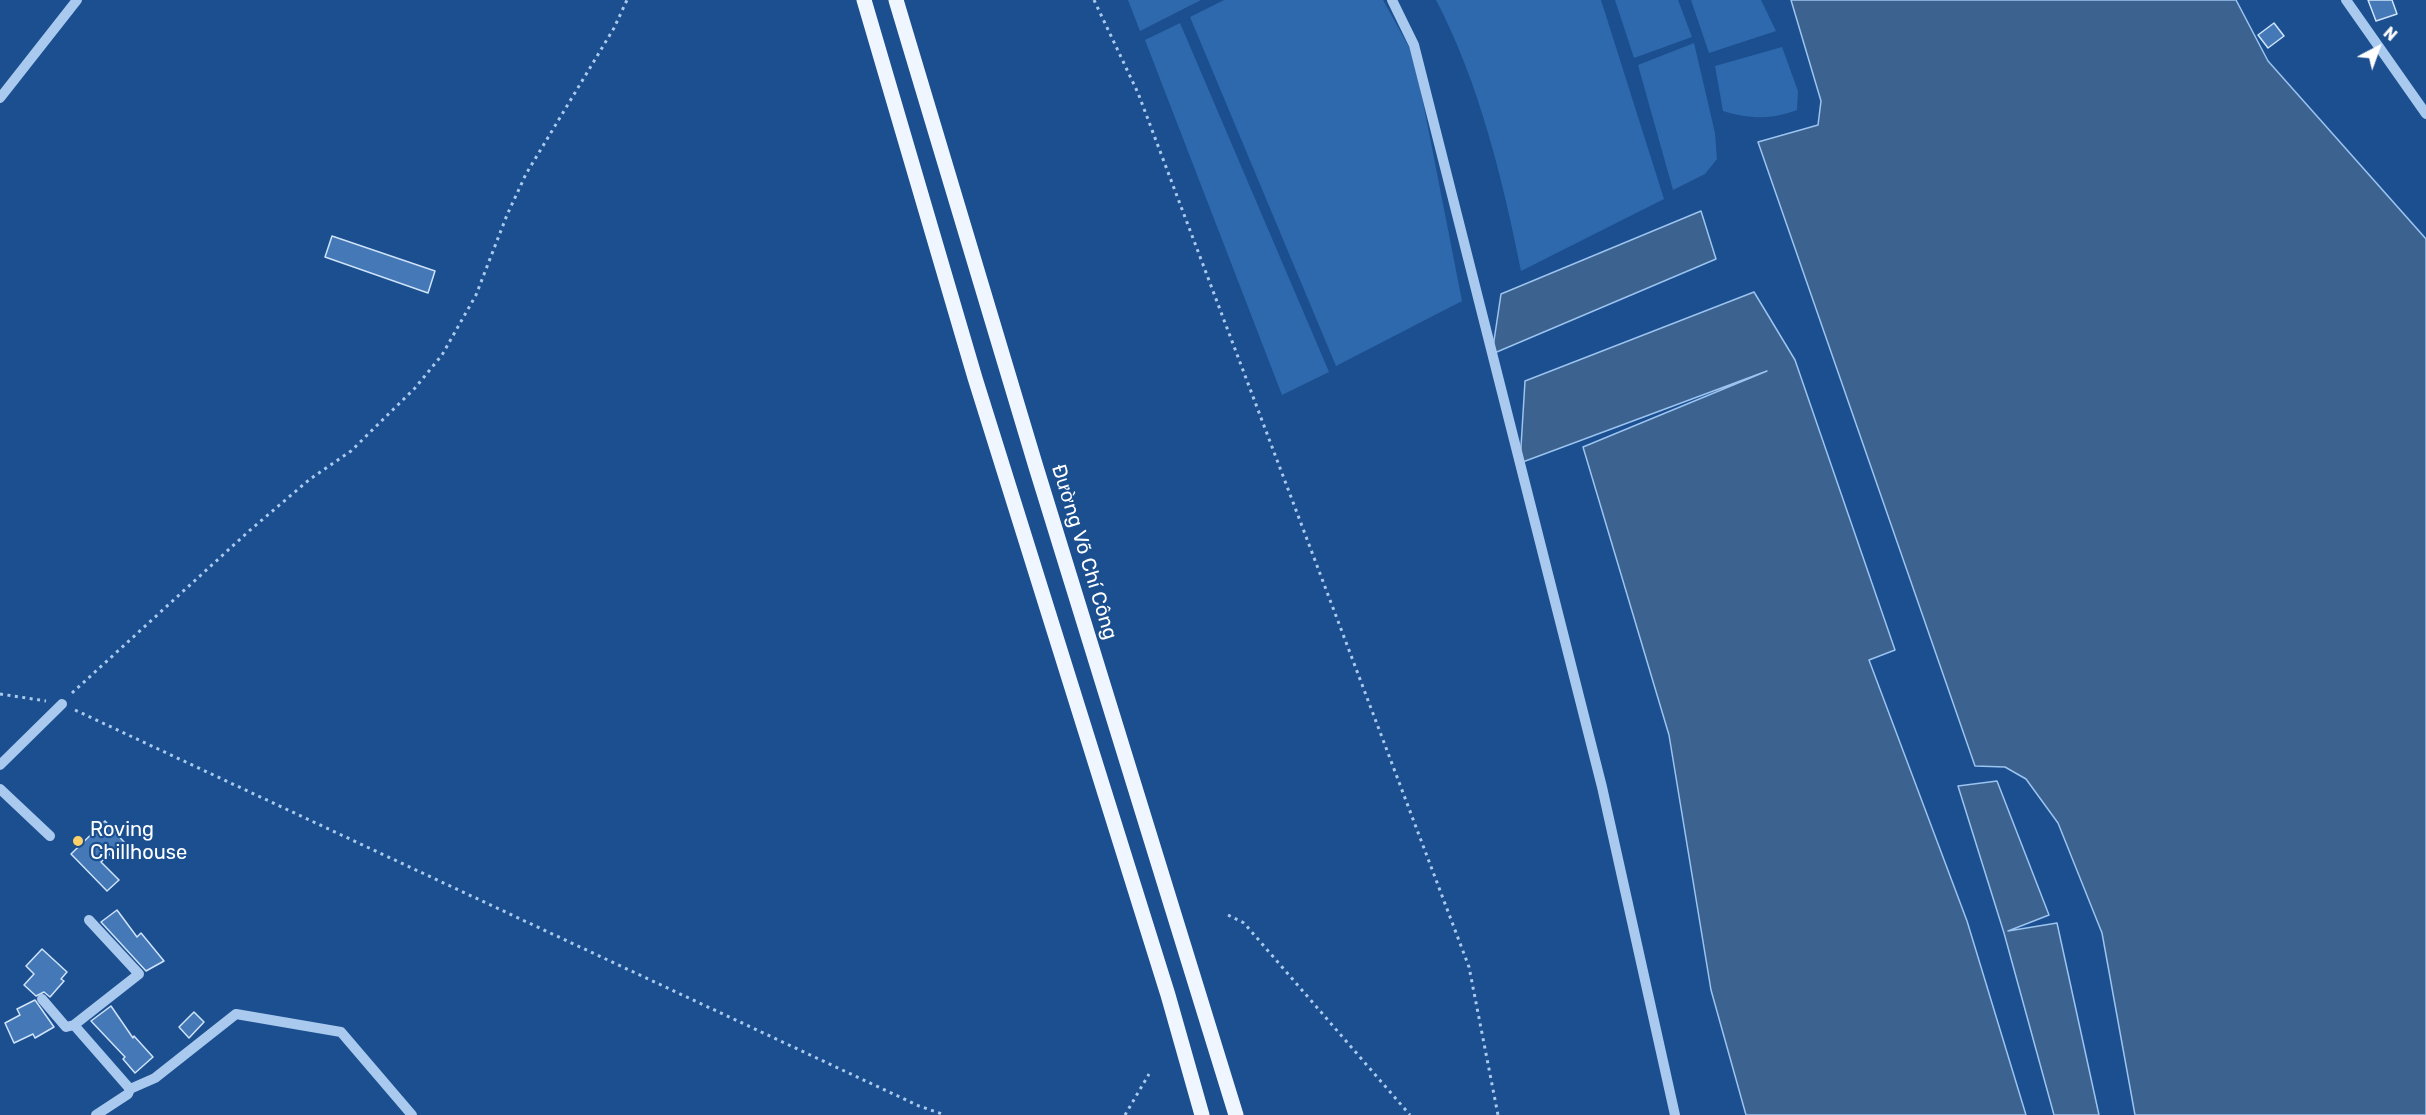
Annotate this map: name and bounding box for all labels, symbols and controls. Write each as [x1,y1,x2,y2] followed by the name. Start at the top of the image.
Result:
[2348,18,2408,78] north arrow
[2380,23,2401,45] text: N
[1046,461,1122,643] street label: Đường Võ Chí Công
[90,818,187,865] place label: Roving Chillhouse
[71,834,85,848] marker: Roving Chillhouse

